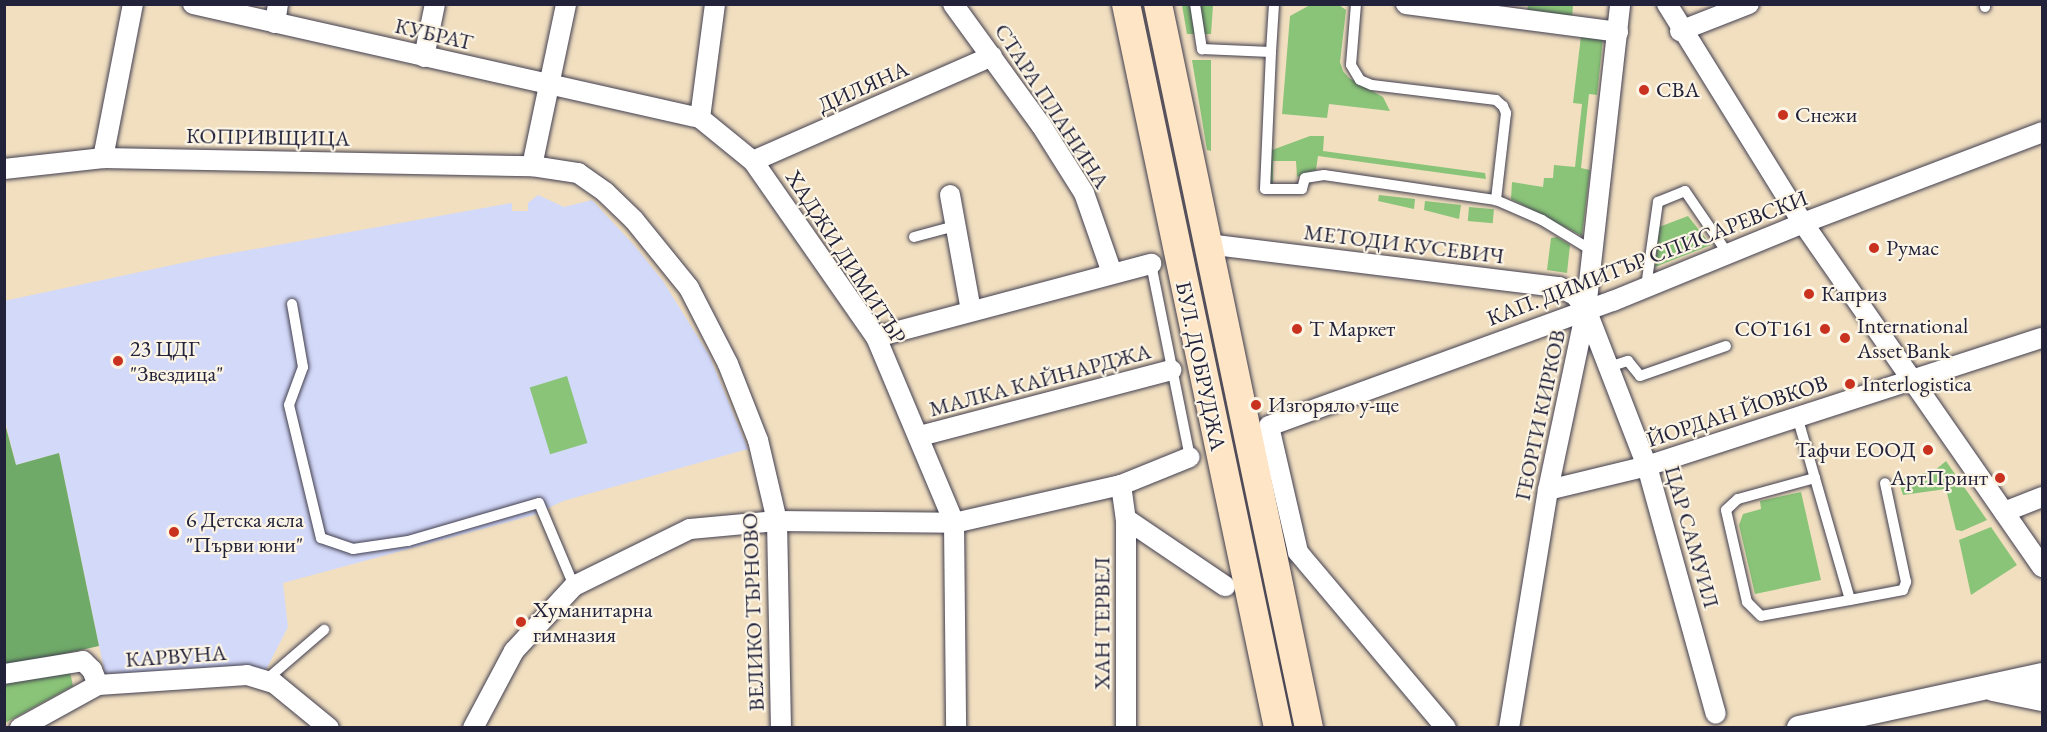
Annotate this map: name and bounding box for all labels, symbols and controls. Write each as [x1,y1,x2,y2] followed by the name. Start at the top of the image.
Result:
[392,12,476,56] street label: КУБРАТ
[989,19,1115,193] street label: СТАРА ПЛАНИНА
[813,55,913,119] street label: ДИЛЯНА
[1656,77,1700,103] place label: CBA
[1637,83,1651,97] marker: CBA
[1795,102,1857,128] place label: Снежи
[1776,108,1790,122] marker: Снежи
[186,122,350,152] street label: КОПРИВЩИЦА
[780,165,912,349] street label: ХАДЖИ ДИМИТЪР
[1483,185,1811,331] street label: КАП. ДИМИТЪР СПИСАРЕВСКИ
[1302,219,1506,269] street label: МЕТОДИ КУСЕВИЧ
[1886,235,1939,261] place label: Румас
[1867,241,1881,255] marker: Румас
[1170,279,1232,453] street label: БУЛ. ДОБРУДЖА
[1821,281,1887,307] place label: Каприз
[1802,287,1816,301] marker: Каприз
[1857,312,1968,364] place label: International Asset Bank
[1309,316,1395,342] place label: Т Маркет
[1735,316,1813,342] place label: СОТ161
[1290,322,1304,336] marker: Т Маркет
[1818,322,1832,336] marker: СОТ161
[1509,327,1571,503] street label: ГЕОРГИ КИРКОВ
[1838,331,1852,345] marker: International Asset Bank
[130,335,223,386] place label: 23 ЦДГ "Звездица"
[926,338,1154,422] street label: МАЛКА КАЙНАРДЖА
[111,354,125,368] marker: 23 ЦДГ "Звездица"
[1643,369,1831,453] street label: ЙОРДАН ЙОВКОВ
[1862,371,1972,397] place label: Interlogistica
[1843,377,1857,391] marker: Interlogistica
[1268,392,1399,418] place label: Изгоряло у-ще
[1249,398,1263,412] marker: Изгоряло у-ще
[1795,437,1916,463] place label: Тафчи ЕООД
[1921,443,1935,457] marker: Тафчи ЕООД
[1659,463,1725,611] street label: ЦАР САМУИЛ
[1891,465,1988,491] place label: АртПринт
[1993,471,2007,485] marker: АртПринт
[186,506,304,558] place label: 6 Детска ясла "Първи юни"
[736,512,770,712] street label: ВЕЛИКО ТЪРНОВО
[167,525,181,539] marker: 6 Детска ясла "Първи юни"
[1089,556,1115,690] street label: ХАН ТЕРВЕЛ
[533,596,653,648] place label: Хуманитарна гимназия
[514,615,528,629] marker: Хуманитарна гимназия
[124,639,228,673] street label: КАРВУНА

